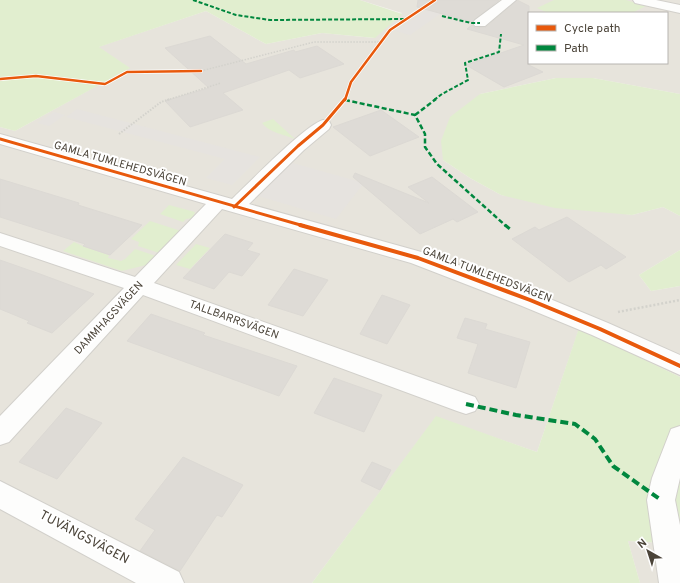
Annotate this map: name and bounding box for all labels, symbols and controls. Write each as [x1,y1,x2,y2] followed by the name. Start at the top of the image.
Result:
[528,12,668,64] legend
[564,21,621,37] text: Cycle path
[564,41,589,57] text: Path
[52,137,188,190] street label: GAMLA TUMLEHEDSVÄGEN
[420,243,554,306] street label: GAMLA TUMLEHEDSVÄGEN
[71,278,147,358] street label: DAMMHAGSVÄGEN
[187,296,281,343] street label: TALLBARRSVÄGEN
[36,506,132,568] street label: TUVÄNGSVÄGEN
[628,531,668,571] north arrow
[635,536,650,552] text: N

